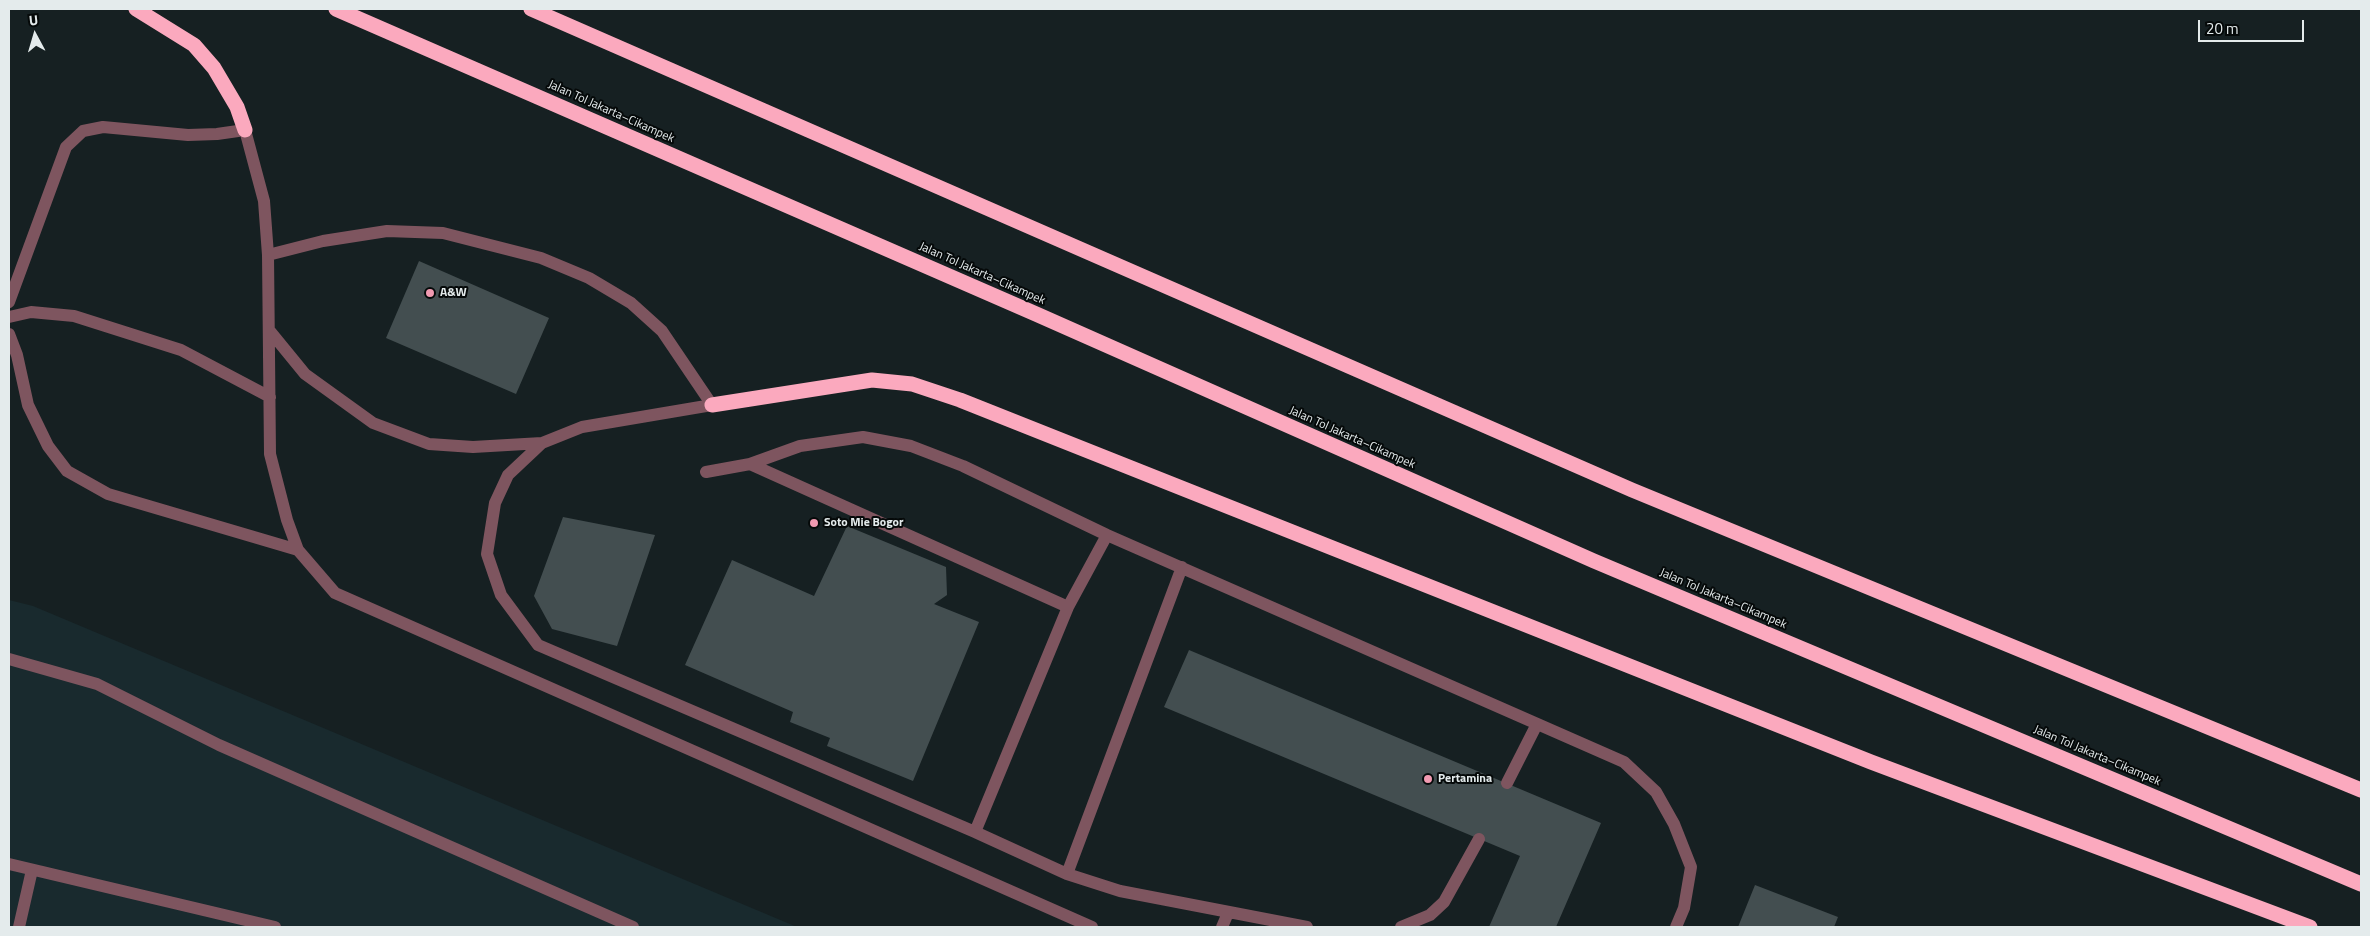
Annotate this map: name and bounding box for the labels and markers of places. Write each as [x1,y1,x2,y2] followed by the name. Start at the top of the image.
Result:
[440,286,467,300] place label: A&W
[424,287,436,299] marker: A&W
[824,516,903,530] place label: Soto Mie Bogor
[808,517,820,529] marker: Soto Mie Bogor
[1438,772,1492,786] place label: Pertamina
[1422,773,1434,785] marker: Pertamina

